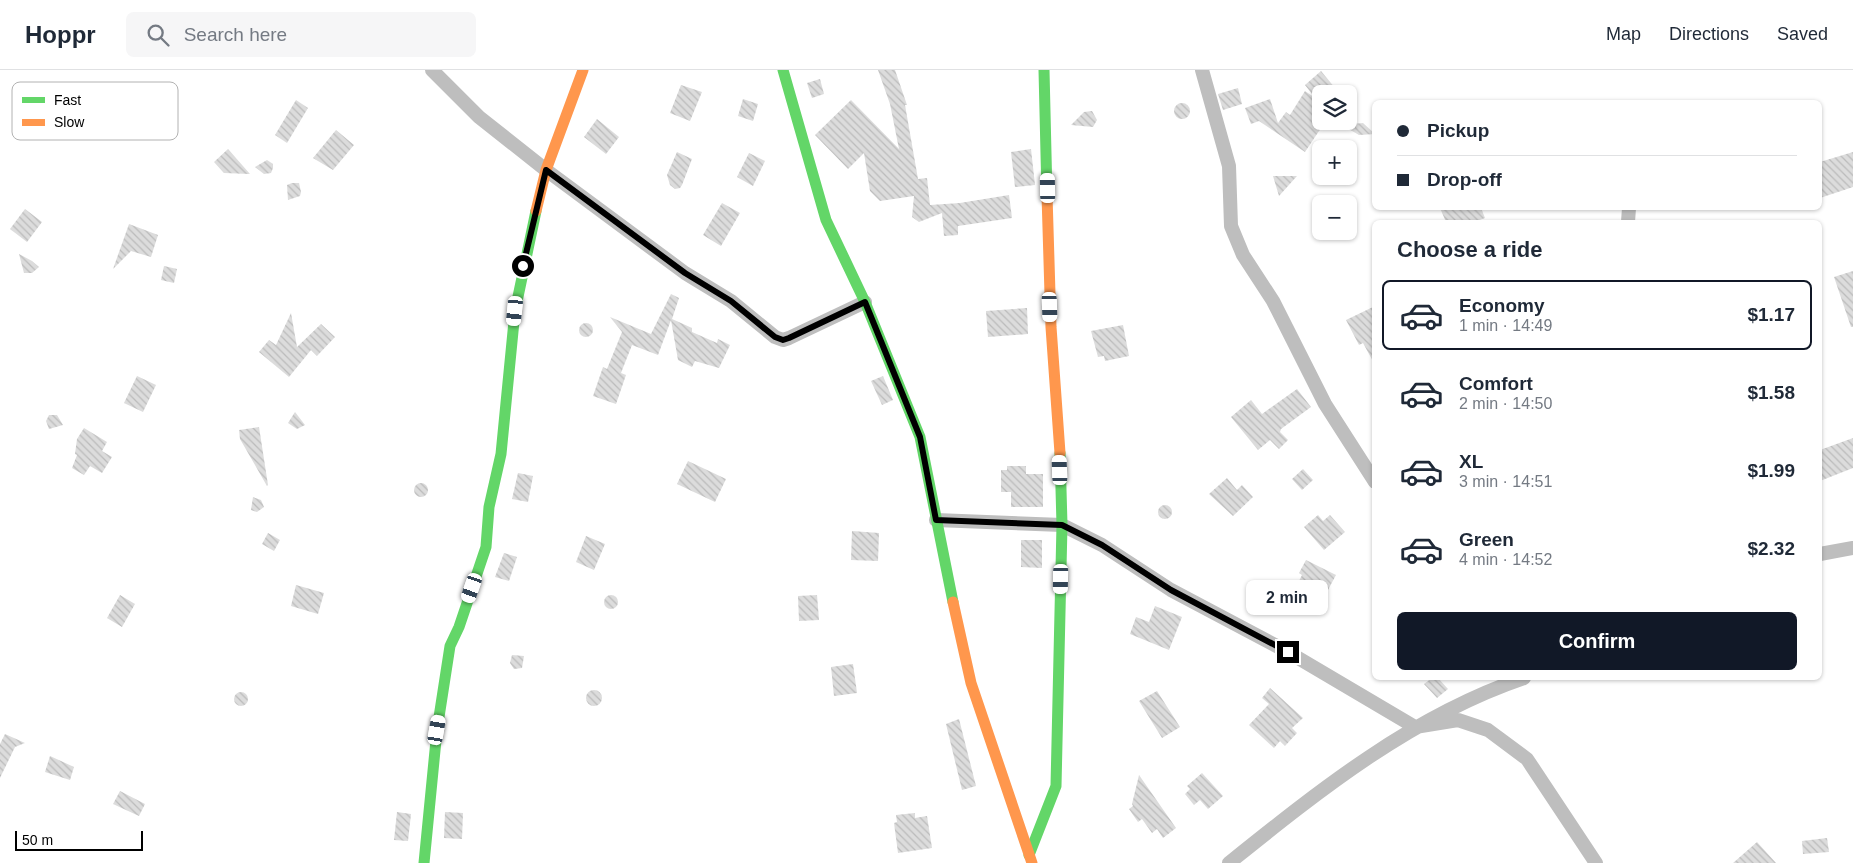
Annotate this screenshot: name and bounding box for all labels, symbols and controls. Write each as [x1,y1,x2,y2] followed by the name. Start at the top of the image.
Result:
[126,12,476,57] search box
[25,21,96,48] text: Hoppr
[144,21,172,49] icon: search
[184,24,287,45] text: Search here
[1606,24,1641,44] text: Map
[1669,24,1749,44] text: Directions
[1777,24,1828,44] text: Saved
[12,82,178,140] legend
[1312,85,1357,240] map controls
[1312,85,1357,130] button: layers
[54,92,81,108] text: Fast
[54,114,85,130] text: Slow
[1427,120,1489,141] text: Pickup
[1312,140,1357,185] button: +
[1427,169,1502,190] text: Drop-off
[1040,173,1055,203] car
[1312,195,1357,240] button: −
[1397,237,1542,262] text: Choose a ride
[512,255,534,277] route start
[1041,292,1058,322] car
[1399,293,1444,338] icon: car
[505,295,524,327] car
[1459,295,1545,316] text: Economy
[1747,304,1795,325] text: $1.17
[1459,317,1552,334] text: 1 min · 14:49
[1399,371,1444,416] icon: car
[1459,373,1533,394] text: Comfort
[1747,382,1795,403] text: $1.58
[1459,395,1552,412] text: 2 min · 14:50
[1399,449,1444,494] icon: car
[1459,451,1483,472] text: XL
[1051,455,1068,485] car
[1747,460,1795,481] text: $1.99
[1459,473,1552,490] text: 3 min · 14:51
[1399,527,1444,572] icon: car
[1459,529,1514,550] text: Green
[1747,538,1795,559] text: $2.32
[1459,551,1552,568] text: 4 min · 14:52
[1053,564,1068,594] car
[460,571,483,605] car
[1247,580,1329,614] callout: 2 min
[1266,589,1308,606] text: 2 min
[1397,612,1797,670] button: Confirm
[1277,641,1299,663] route end
[427,714,446,746] car
[15,828,142,851] scale bar
[22,832,53,848] text: 50 m

